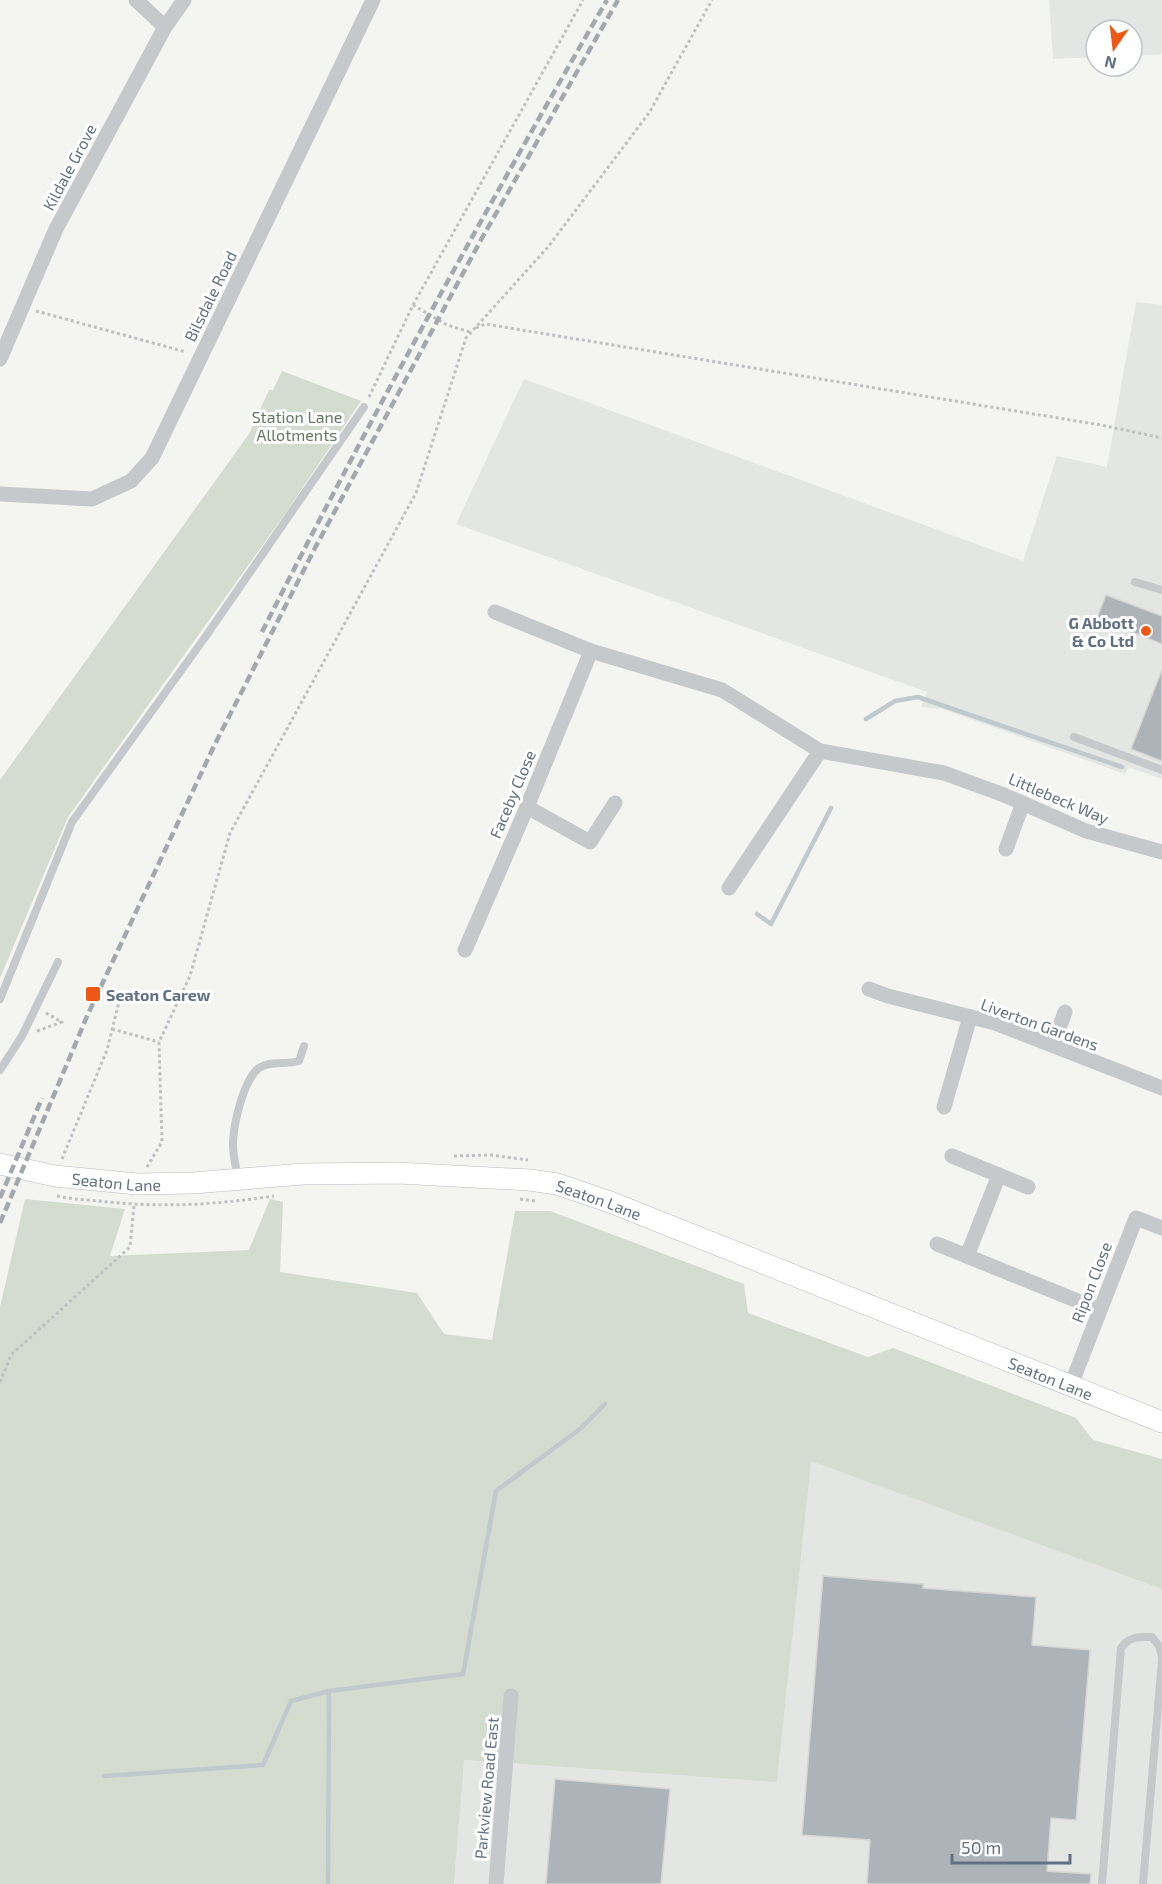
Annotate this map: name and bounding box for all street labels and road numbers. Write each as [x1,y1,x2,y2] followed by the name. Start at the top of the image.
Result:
[38,120,100,214] street label: Kildale Grove
[180,248,240,344] street label: Bilsdale Road
[485,747,539,841] street label: Faceby Close
[1006,768,1112,828] street label: Littlebeck Way
[979,994,1101,1054] street label: Liverton Gardens
[71,1168,161,1194] street label: Seaton Lane
[554,1175,644,1223] street label: Seaton Lane
[1067,1239,1115,1325] street label: Ripon Close
[1006,1352,1096,1403] street label: Seaton Lane
[470,1716,502,1860] street label: Parkview Road East

